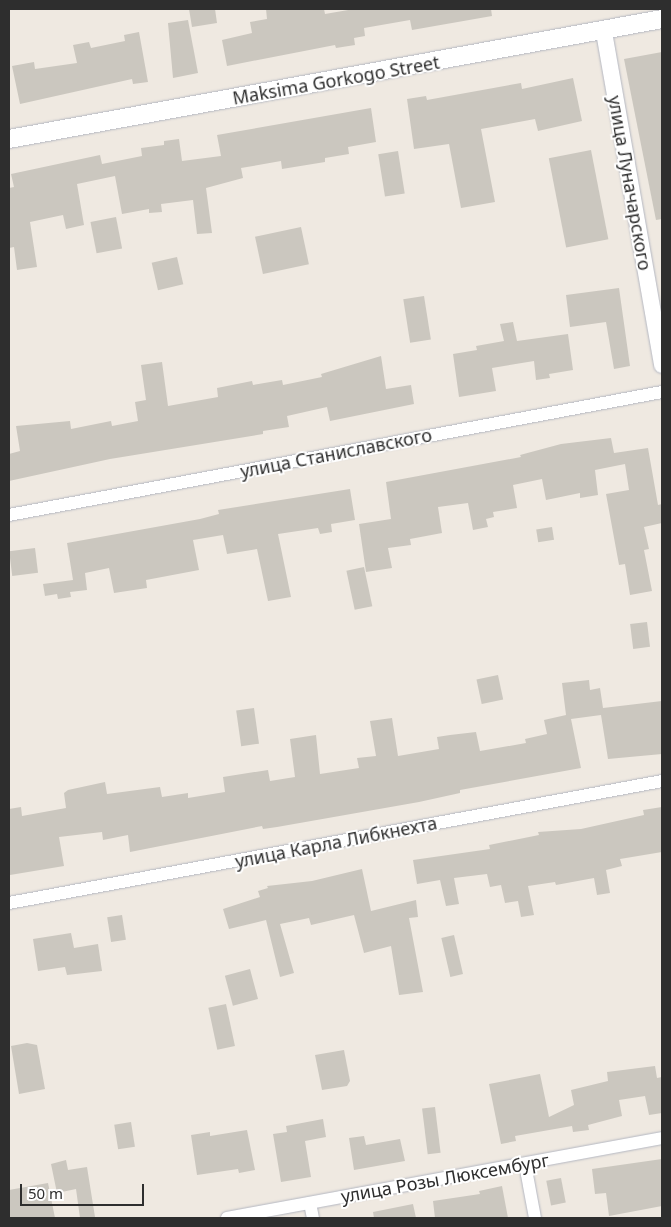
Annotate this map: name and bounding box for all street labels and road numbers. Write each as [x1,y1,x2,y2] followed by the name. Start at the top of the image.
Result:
[231,51,441,109] street label: Maksima Gorkogo Street
[604,94,656,272] street label: улица Луначарского
[238,424,434,482] street label: улица Станиславского
[233,812,439,872] street label: улица Карла Либкнехта
[339,1149,551,1207] street label: улица Розы Люксембург

